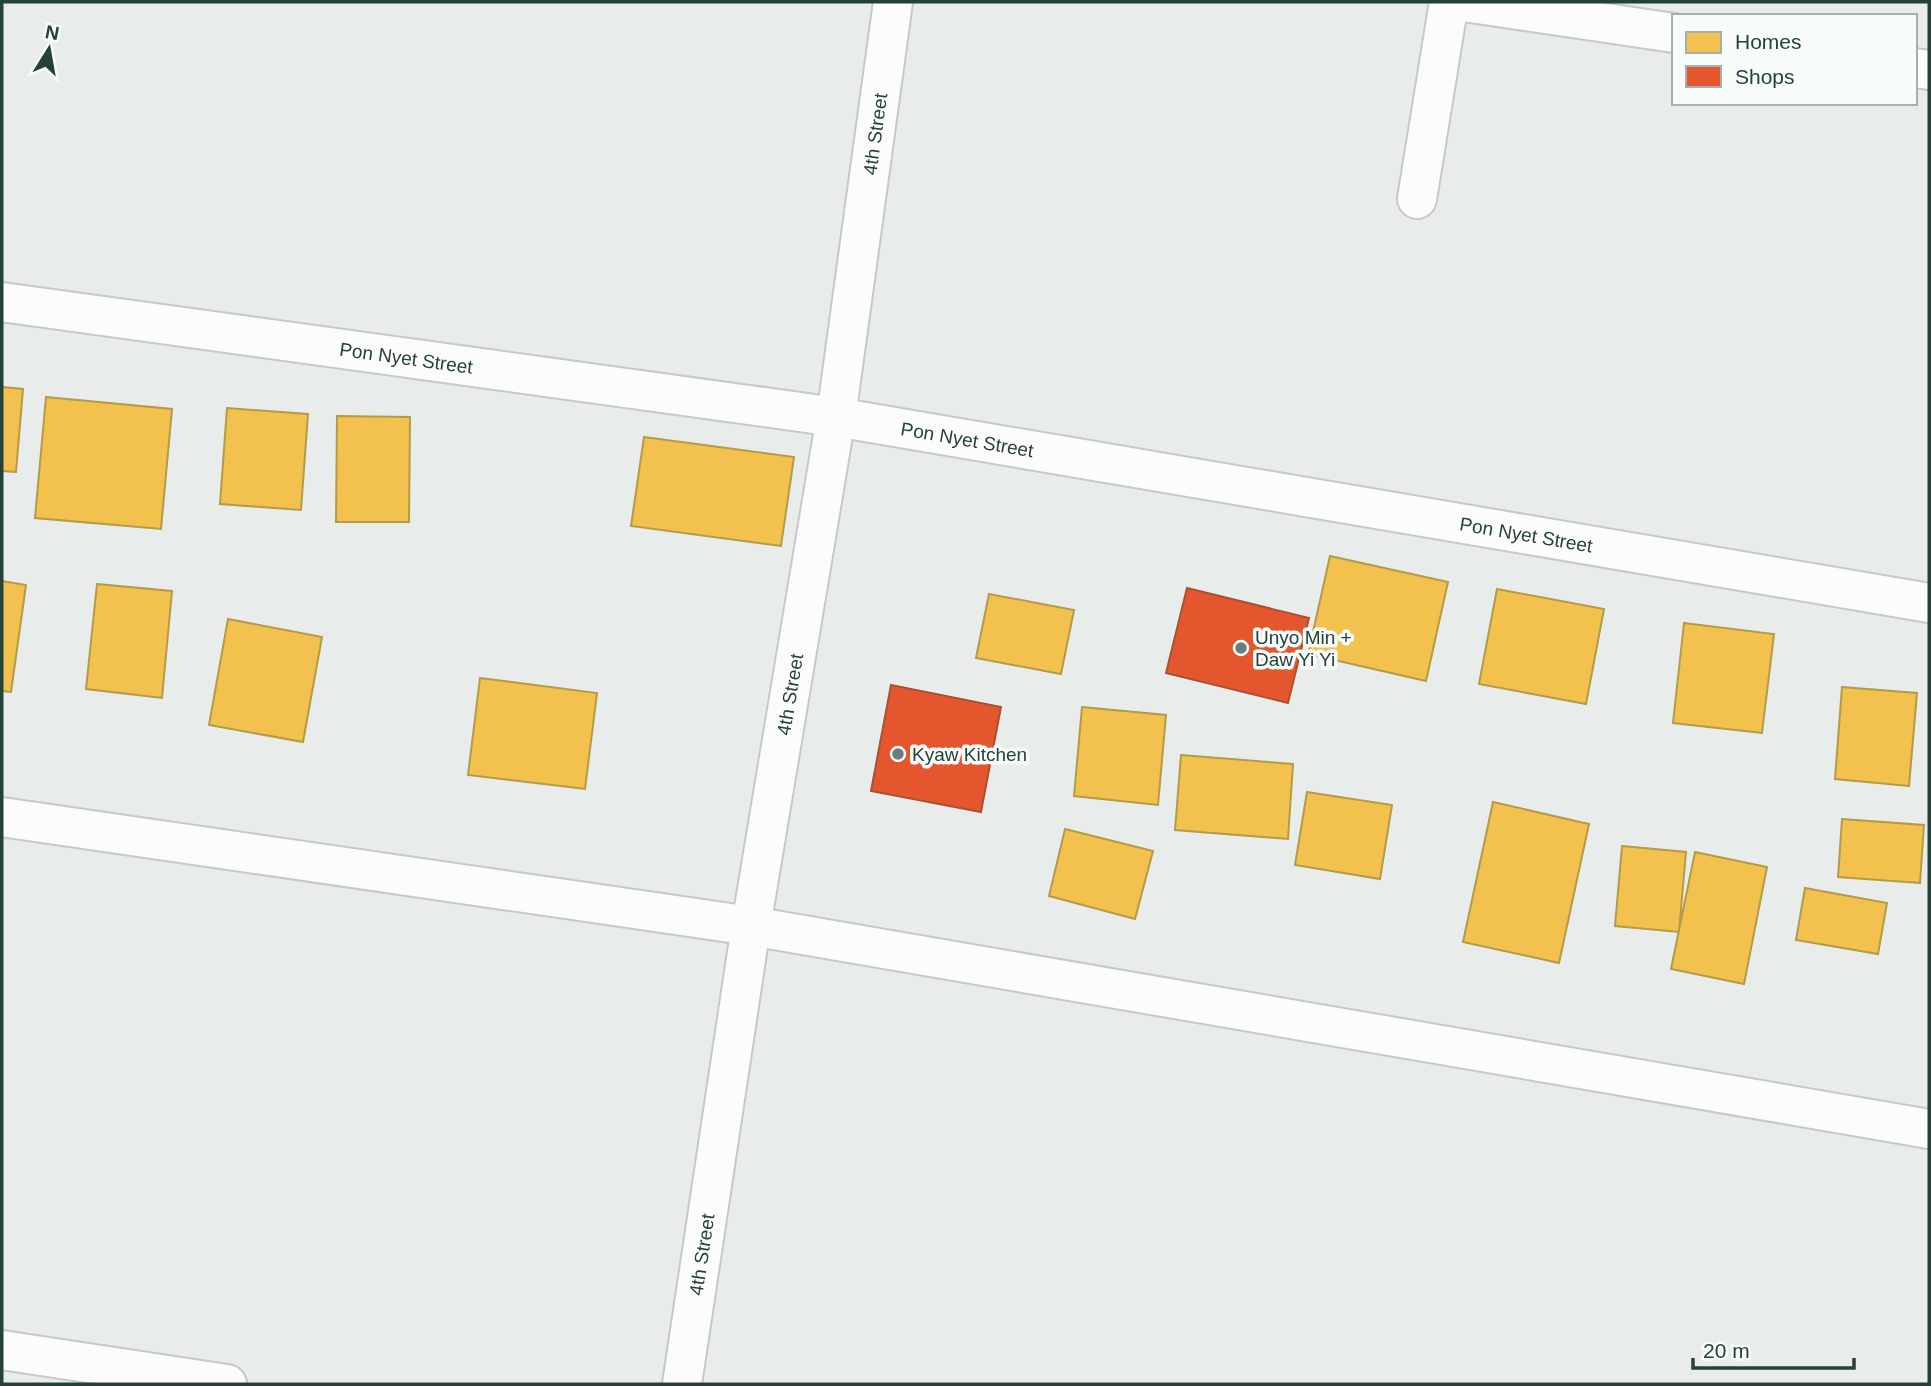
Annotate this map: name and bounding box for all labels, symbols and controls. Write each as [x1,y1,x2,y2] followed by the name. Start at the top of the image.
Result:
[14,14,84,84] north arrow
[1672,14,1917,105] legend
[43,21,61,44] text: N
[1735,30,1802,53] text: Homes
[1735,65,1795,88] text: Shops
[859,91,891,176] street label: 4th Street
[338,338,475,377] street label: Pon Nyet Street
[899,418,1036,461] street label: Pon Nyet Street
[1458,513,1595,556] street label: Pon Nyet Street
[1255,627,1352,670] place label: Unyo Min + Daw Yi Yi
[1233,640,1249,656] marker: Unyo Min + Daw Yi Yi
[773,651,807,737] street label: 4th Street
[912,744,1027,765] place label: Kyaw Kitchen
[890,746,906,762] marker: Kyaw Kitchen
[685,1211,718,1297] street label: 4th Street
[1693,1326,1854,1370] scale bar
[1703,1339,1750,1362] text: 20 m

